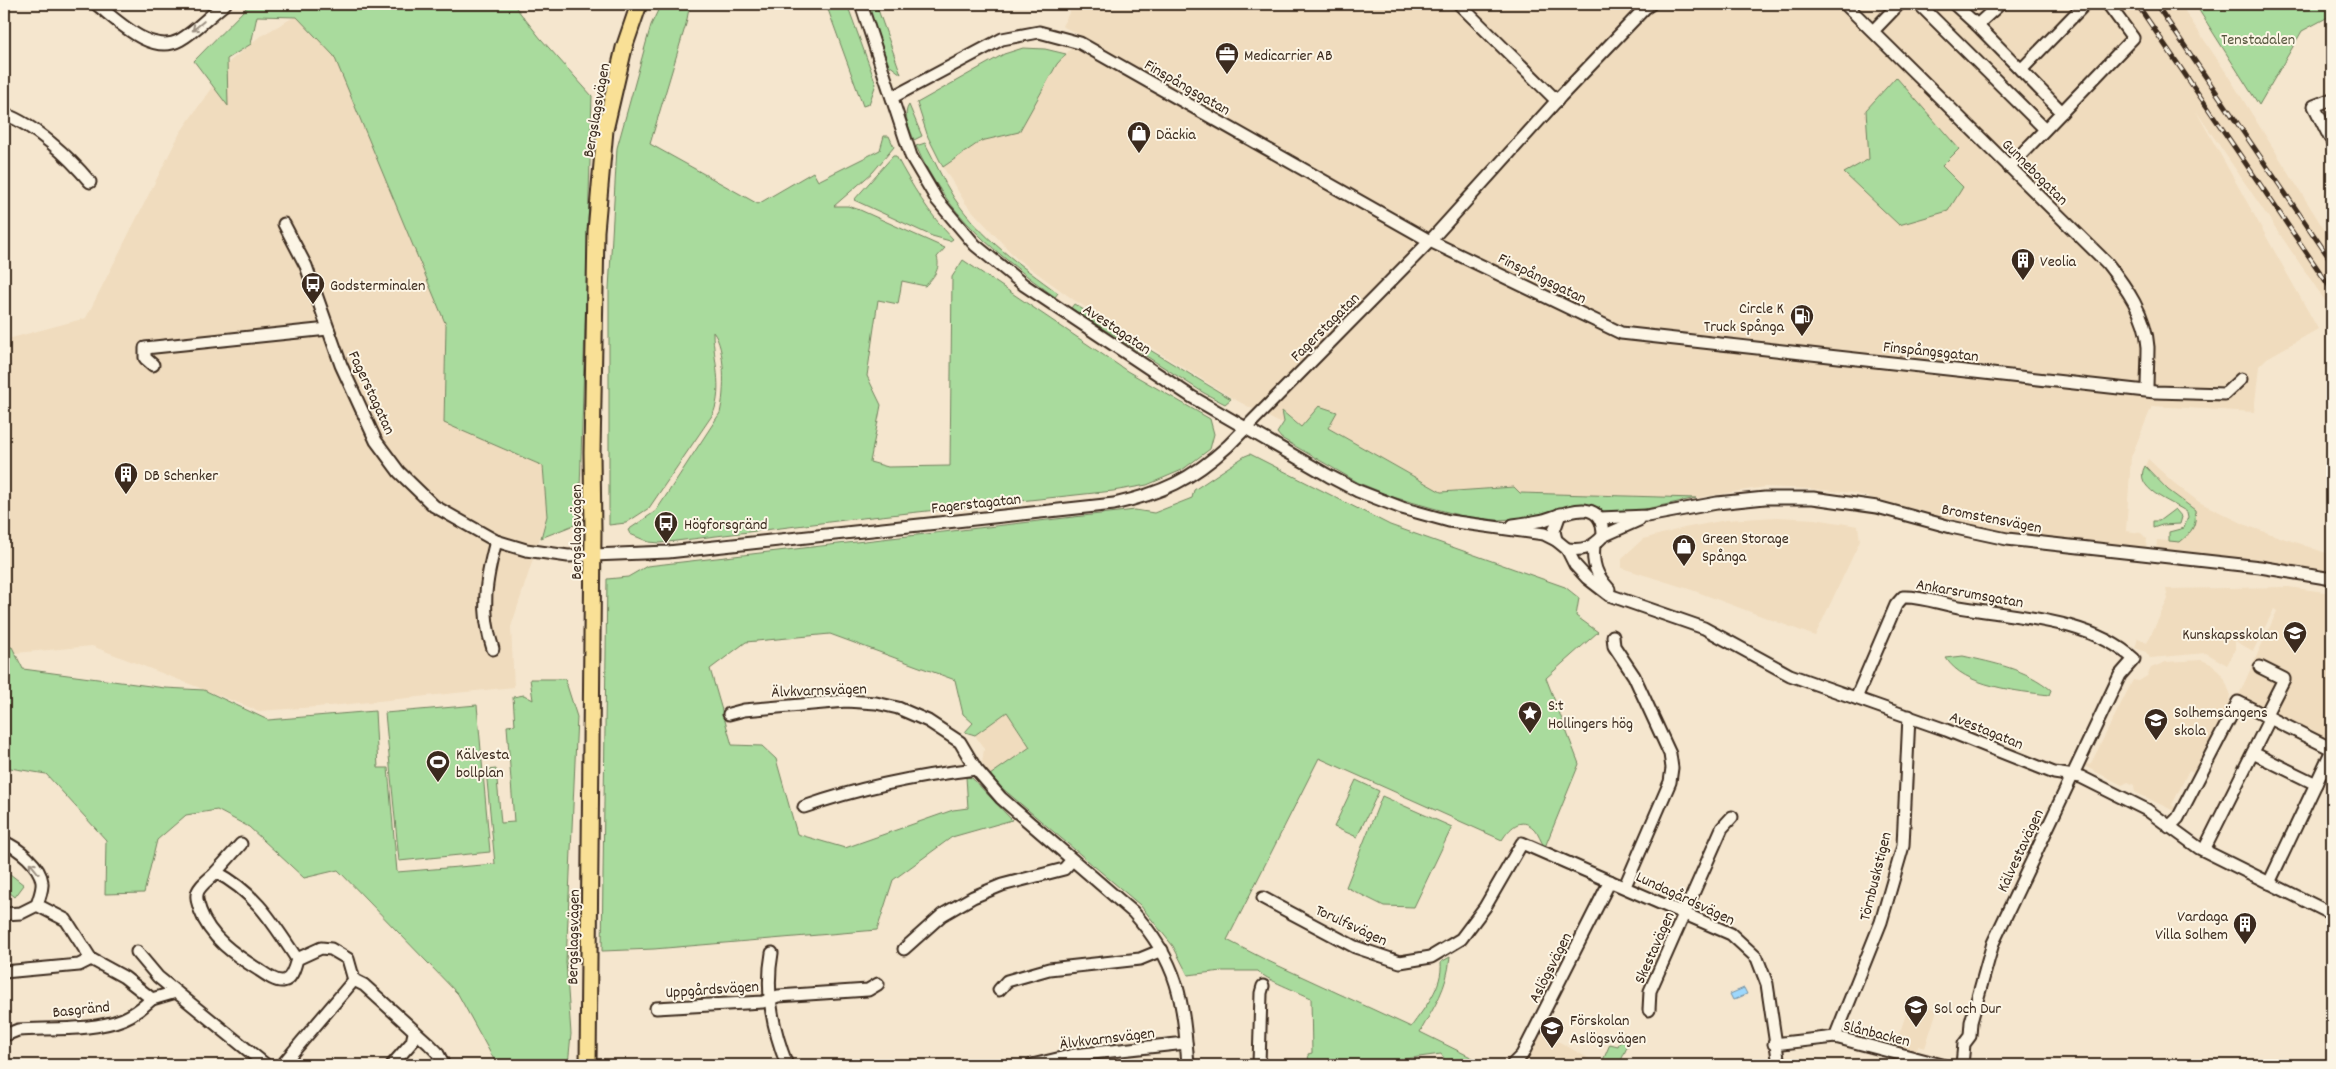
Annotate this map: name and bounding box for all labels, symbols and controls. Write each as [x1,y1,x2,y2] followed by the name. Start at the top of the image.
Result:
[191,20,204,31] one-way arrow
[2221,29,2295,52] park label: Tenstadalen
[1214,41,1240,75] office icon: Medicarrier AB
[1244,45,1333,68] place label: Medicarrier AB
[1139,54,1234,122] street label: Finspångsgatan
[578,61,617,159] street label: Bergslagsvägen
[1126,120,1152,154] shop icon: Däckia
[1156,124,1196,147] place label: Däckia
[1996,134,2073,211] street label: Gunnebogatan
[2010,247,2036,281] building icon: Veolia
[1494,248,1590,311] street label: Finspångsgatan
[2040,251,2077,274] place label: Veolia
[300,271,326,305] bus stop icon: Godsterminalen
[330,275,425,298] place label: Godsterminalen
[1286,288,1366,368] street label: Fagerstagatan
[1704,298,1784,339] place label: Circle K Truck Spånga
[1078,299,1155,361] street label: Avestagatan
[1789,303,1815,337] fuel station icon: Circle K Truck Spånga
[1882,336,1980,369] street label: Finspångsgatan
[341,347,400,439] street label: Fagerstagatan
[113,461,139,495] building icon: DB Schenker
[144,465,218,488] place label: DB Schenker
[566,484,589,580] street label: Bergslagsvägen
[930,488,1022,521] street label: Fagerstagatan
[1939,498,2044,540] street label: Bromstensvägen
[653,510,679,544] bus stop icon: Högforsgränd
[684,514,768,537] place label: Högforsgränd
[1702,528,1789,569] place label: Green Storage Spånga
[1671,533,1697,567] shop icon: Green Storage Spånga
[1914,574,2025,615] street label: Ankarsrumsgatan
[2282,620,2308,654] school or university icon: Kunskapsskolan
[2182,624,2278,647] place label: Kunskapsskolan
[771,678,867,705] street label: Älvkvarnsvägen
[1548,695,1633,736] place label: S:t Hollingers hög
[1517,700,1543,734] place icon: S:t Hollingers hög
[2174,702,2268,743] place label: Solhemsängens skola
[1946,706,2026,757] street label: Avestagatan
[2143,707,2169,741] school or university icon: Solhemsängens skola
[456,744,510,785] place label: Kälvesta bollplan
[425,749,451,783] sports icon: Kälvesta bollplan
[1992,806,2051,896] street label: Kälvestavägen
[1854,830,1899,924] street label: Törnbuskstigen
[29,861,40,874] one-way arrow
[1632,866,1738,932] street label: Lundagårdsvägen
[562,889,587,985] street label: Bergslagsvägen
[1311,900,1391,953] street label: Torulfsvägen
[2155,906,2228,947] place label: Vardaga Villa Solhem
[1629,908,1681,988] street label: Skestavägen
[2232,911,2258,945] building icon: Vardaga Villa Solhem
[1524,929,1579,1007] street label: Aslögsvägen
[665,976,760,1005] street label: Uppgårdsvägen
[1903,994,1929,1028] school or university icon: Sol och Dur
[51,996,111,1025] street label: Basgränd
[1934,998,2001,1021] place label: Sol och Dur
[1570,1010,1646,1051] place label: Förskolan Aslögsvägen
[1539,1015,1565,1049] school or university icon: Förskolan Aslögsvägen
[1841,1015,1912,1054] street label: Slånbacken
[1058,1022,1156,1057] street label: Älvkvarnsvägen

